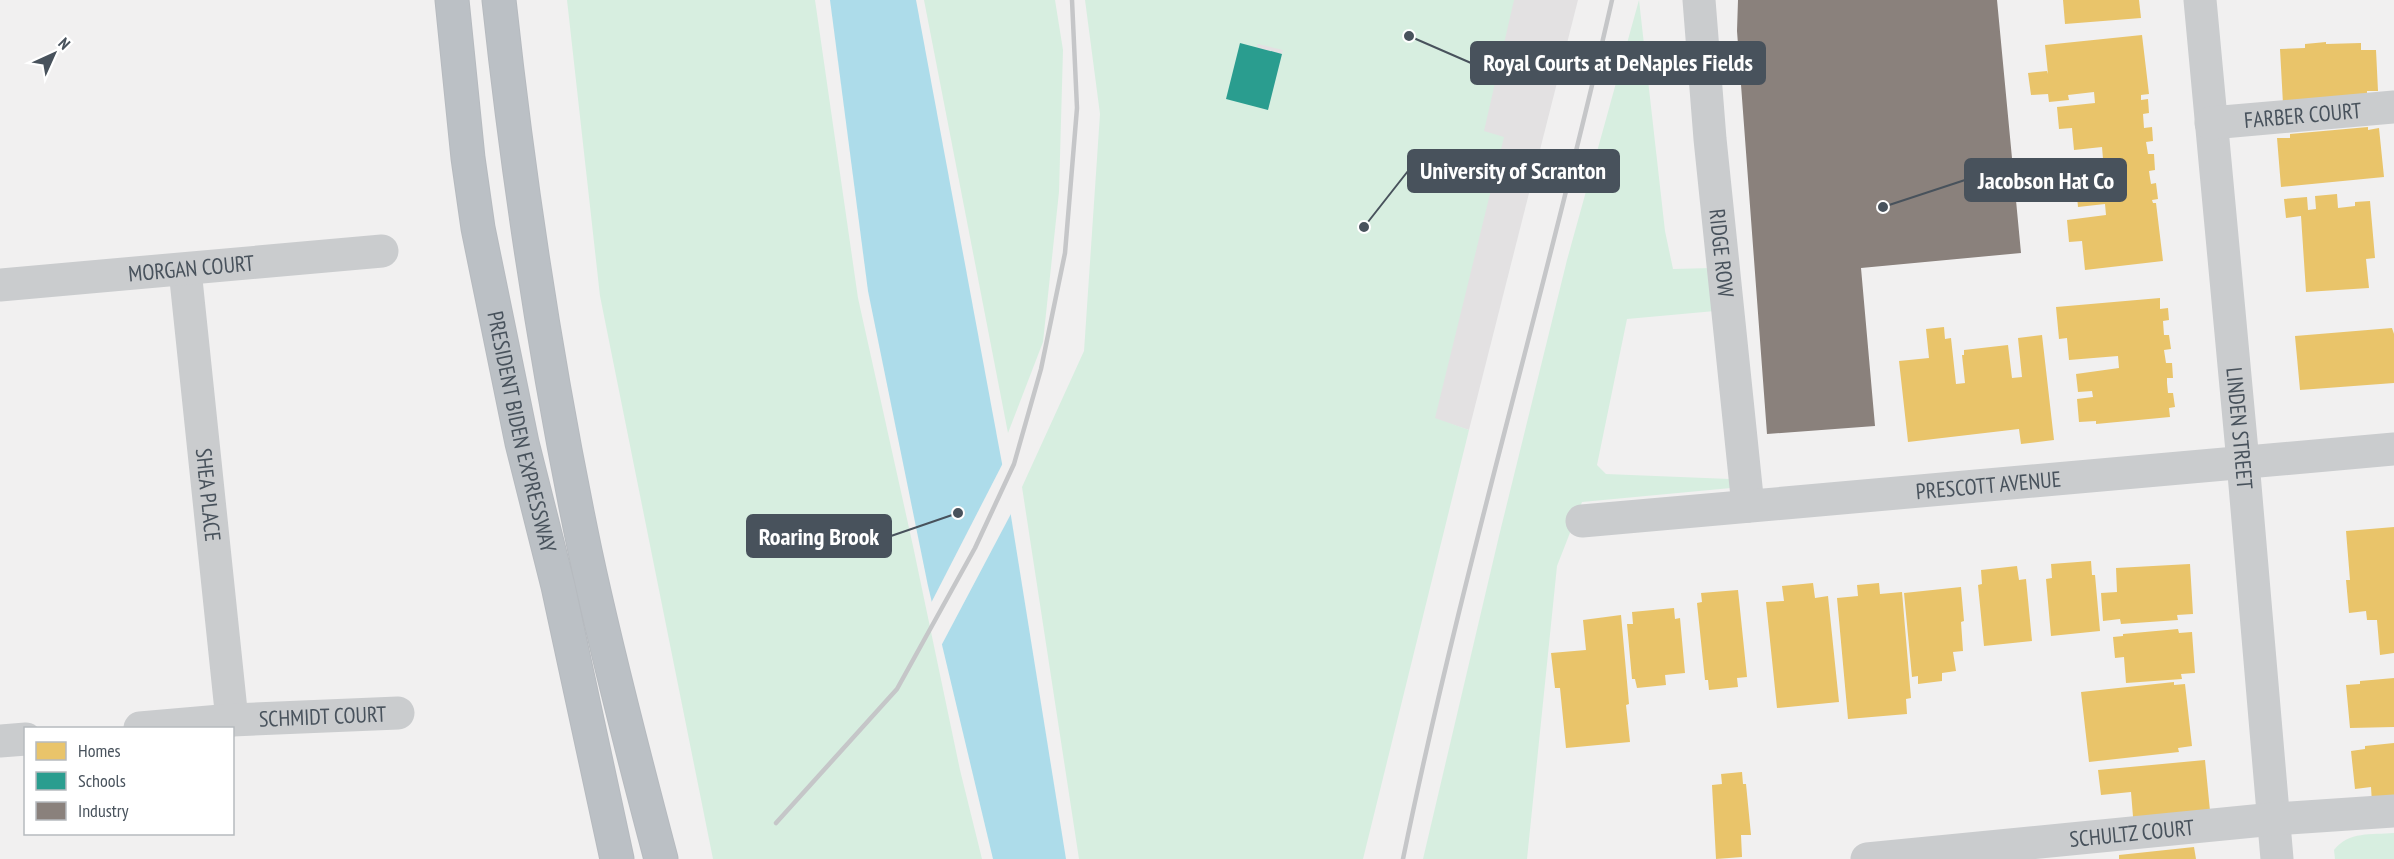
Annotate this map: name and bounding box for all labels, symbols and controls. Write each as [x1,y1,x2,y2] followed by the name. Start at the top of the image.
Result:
[24,24,84,84] north arrow
[54,33,75,54] text: N
[1471,42,1765,84] callout: Royal Courts at DeNaples Fields
[1483,47,1753,78] text: Royal Courts at DeNaples Fields
[2243,96,2363,134] street label: FARBER COURT
[1408,150,1619,192] callout: University of Scranton
[1420,155,1606,186] text: University of Scranton
[1965,159,2126,201] callout: Jacobson Hat Co
[1977,165,2114,196] text: Jacobson Hat Co
[1703,207,1740,299] street label: RIDGE ROW
[127,248,256,288] street label: MORGAN COURT
[481,309,563,555] street label: PRESIDENT BIDEN EXPRESSWAY
[2220,366,2259,490] street label: LINDEN STREET
[190,447,227,543] street label: SHEA PLACE
[1915,465,2062,505] street label: PRESCOTT AVENUE
[747,515,891,557] callout: Roaring Brook
[759,521,879,552] text: Roaring Brook
[258,700,387,733] street label: SCHMIDT COURT
[24,727,234,835] legend
[78,739,121,762] text: Homes
[78,769,126,792] text: Schools
[78,799,129,822] text: Industry
[2068,813,2195,853] street label: SCHULTZ COURT

